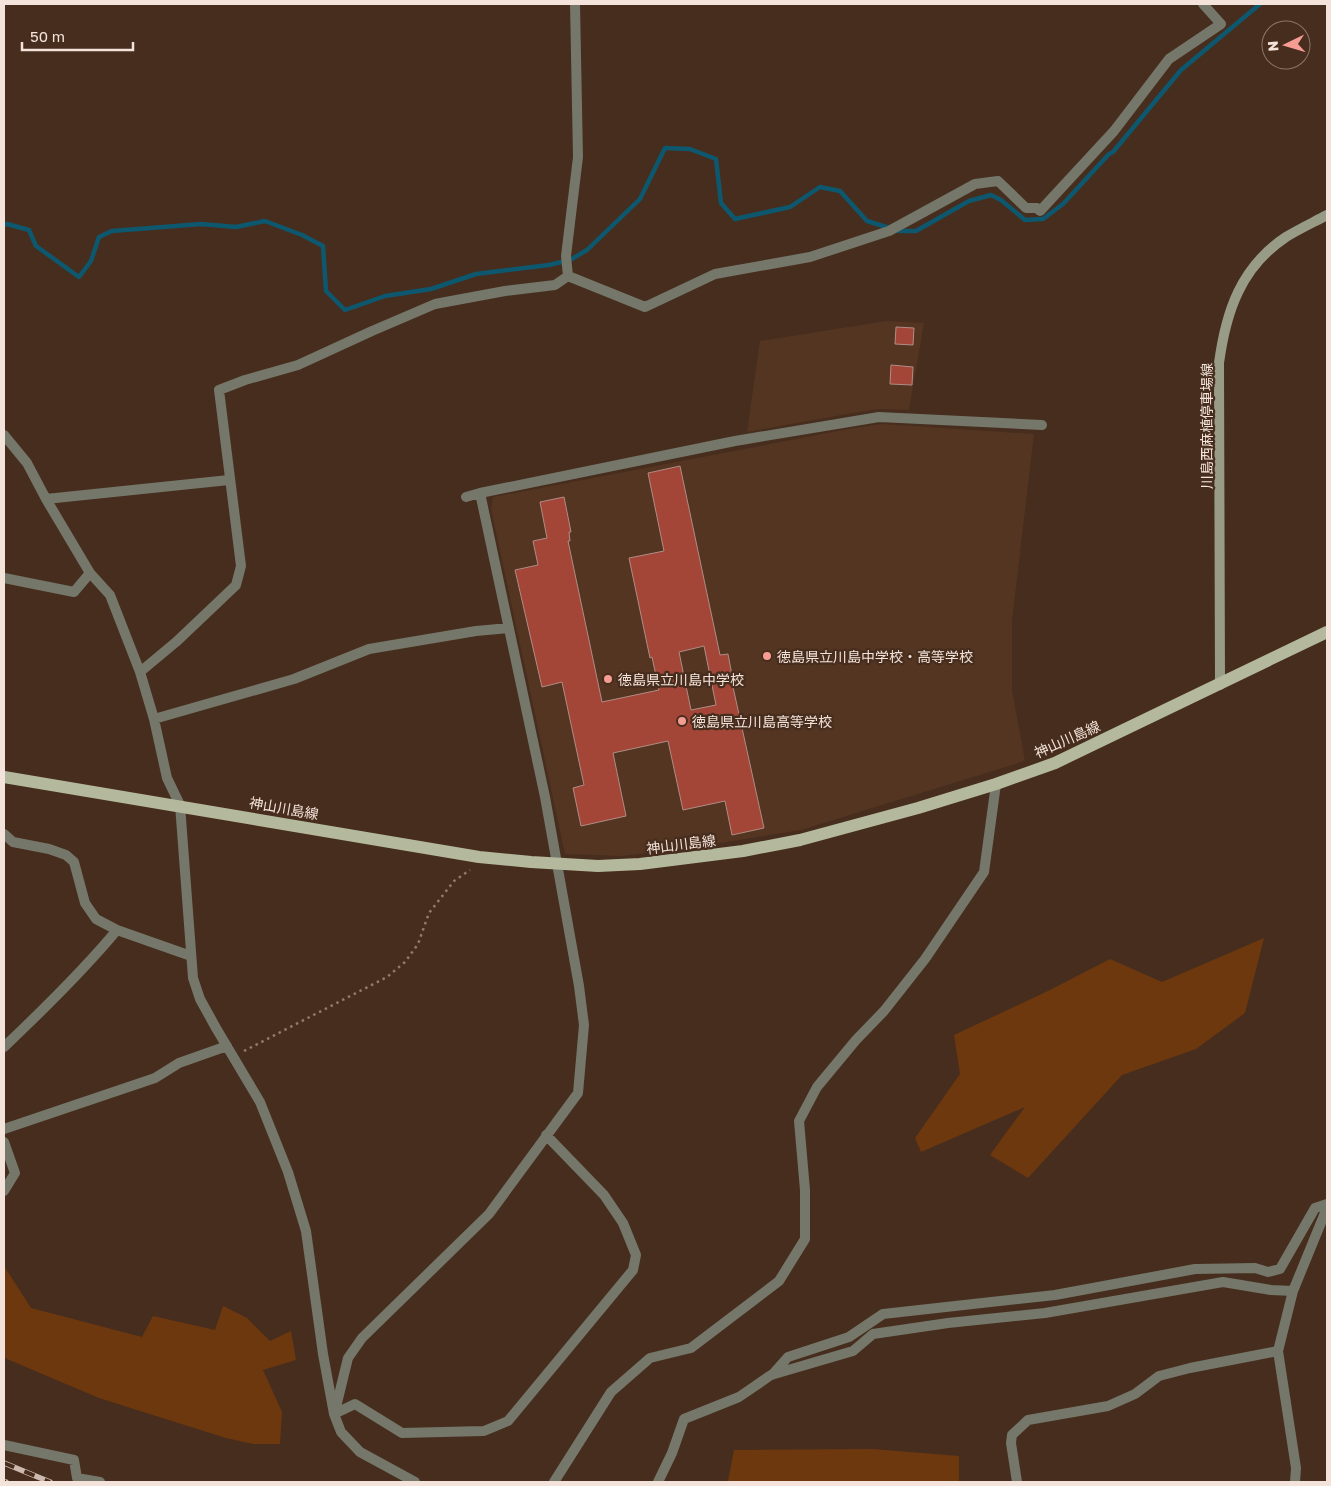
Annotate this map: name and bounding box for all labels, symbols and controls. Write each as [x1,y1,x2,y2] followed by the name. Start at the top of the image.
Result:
[22,20,134,52] scale bar
[1261,20,1311,70] north arrow
[30,27,65,45] text: 50 m
[1264,40,1281,52] text: N
[1198,363,1215,489] street label: 川島西麻植停車場線
[777,648,973,665] place label: 徳島県立川島中学校・高等学校
[761,650,773,662] marker: 徳島県立川島中学校・高等学校
[618,671,744,688] place label: 徳島県立川島中学校
[602,673,614,685] marker: 徳島県立川島中学校
[692,713,832,730] place label: 徳島県立川島高等学校
[676,715,688,727] marker: 徳島県立川島高等学校
[1032,717,1102,761] street label: 神山川島線
[248,794,320,822] street label: 神山川島線
[645,831,717,857] street label: 神山川島線

